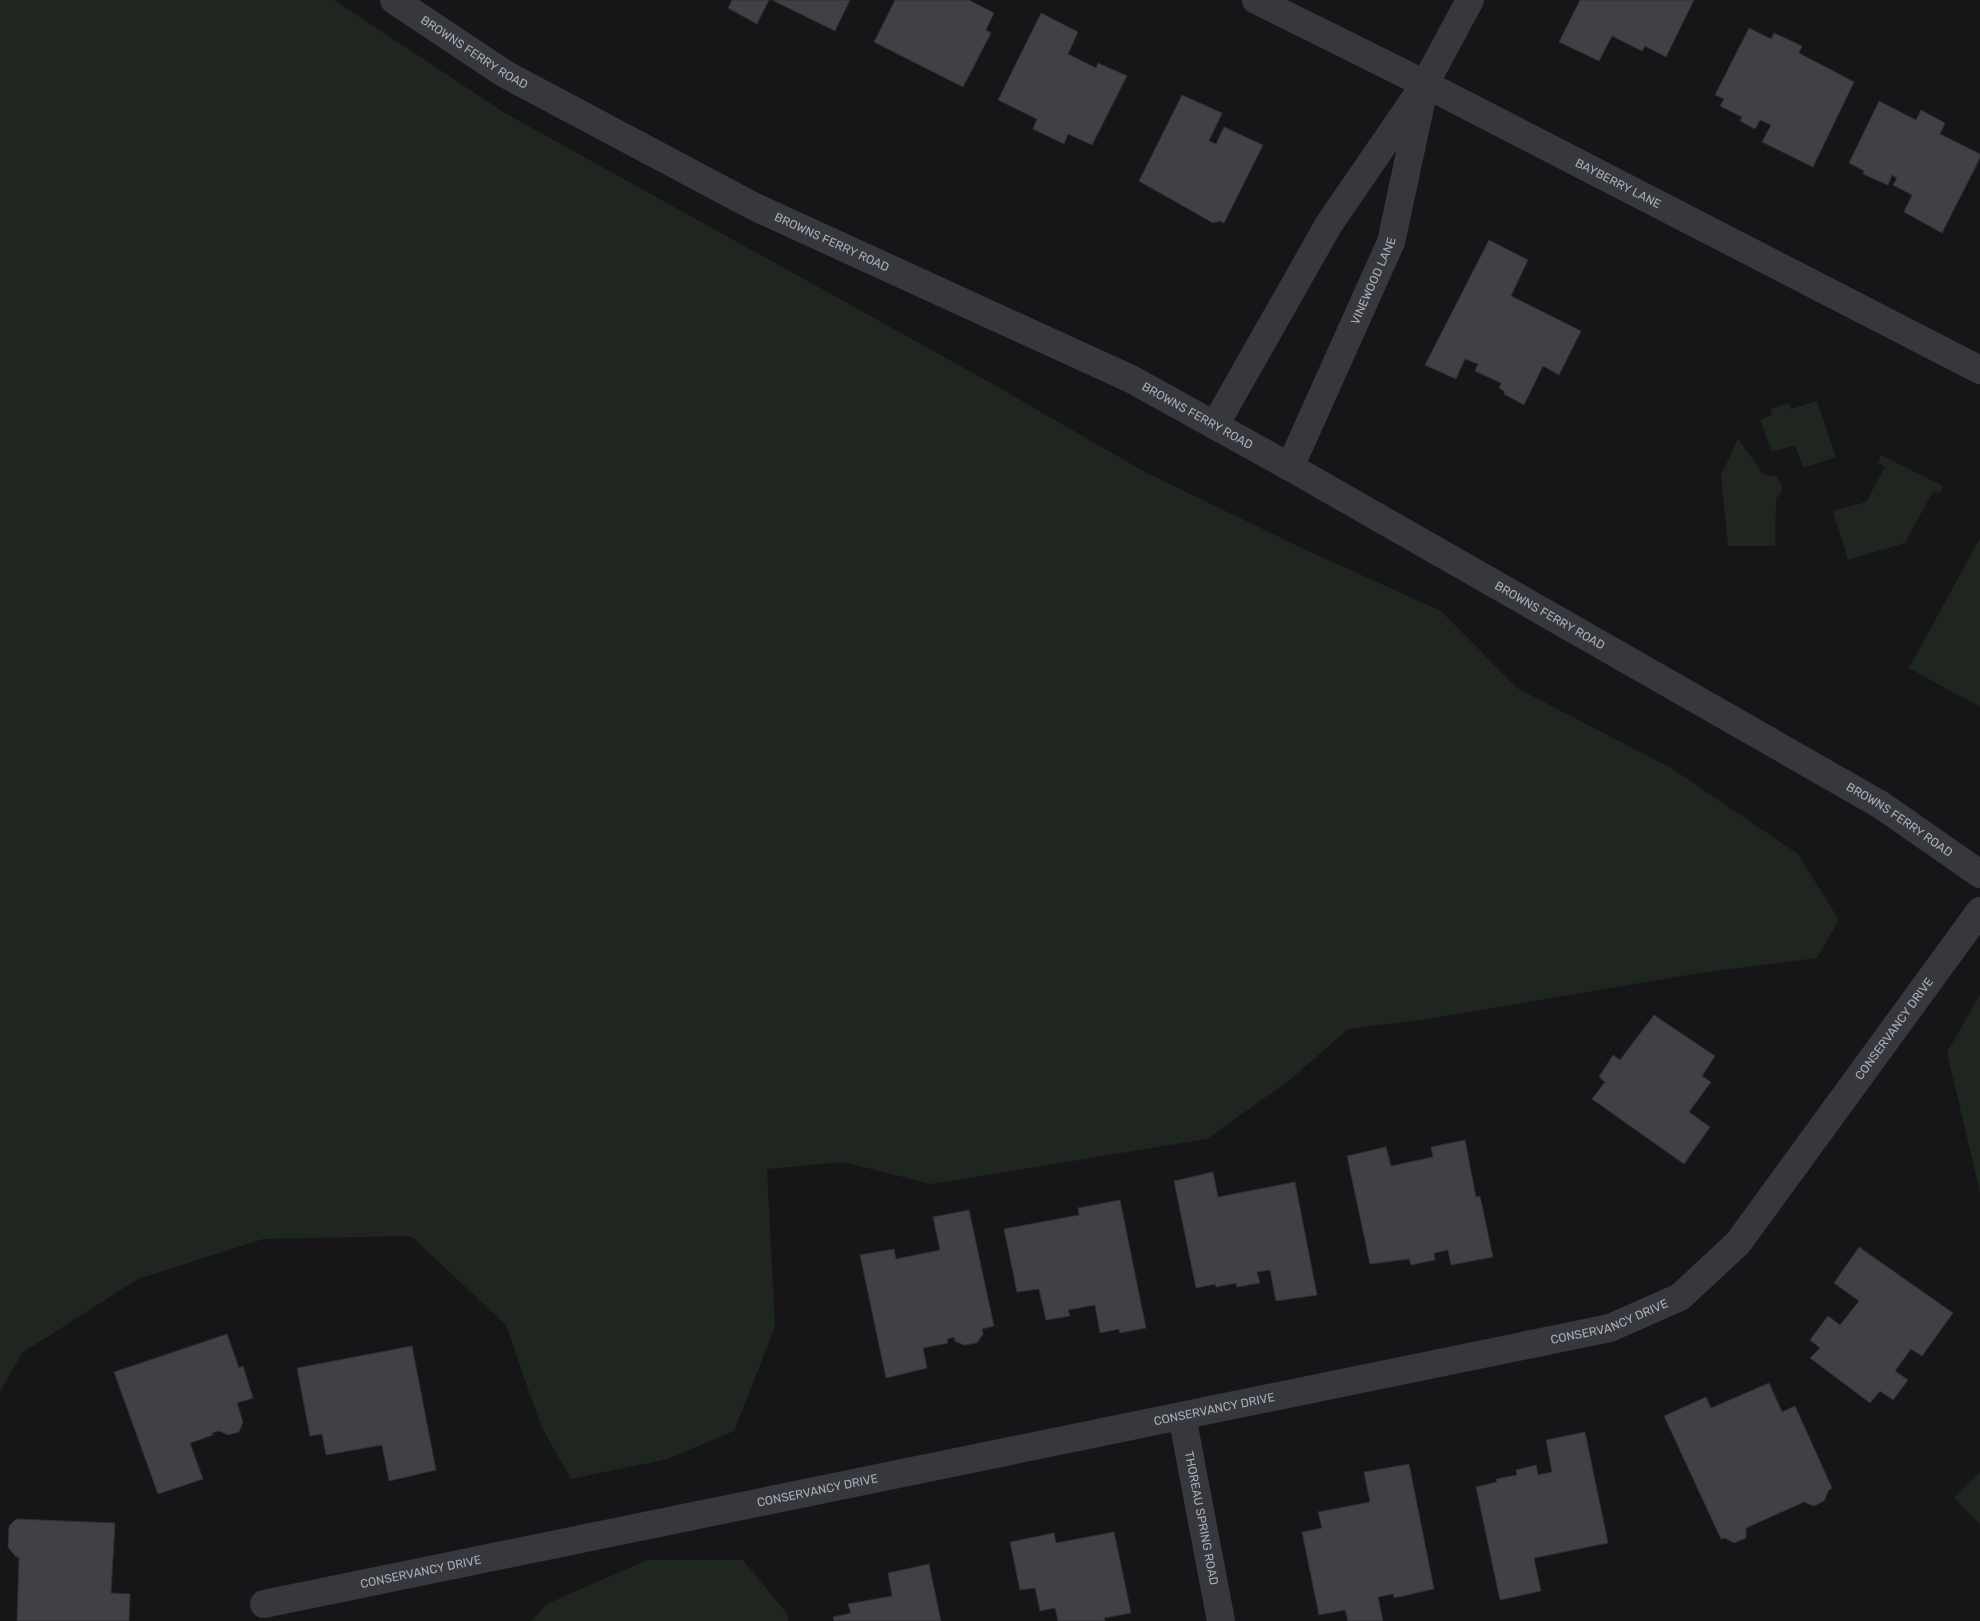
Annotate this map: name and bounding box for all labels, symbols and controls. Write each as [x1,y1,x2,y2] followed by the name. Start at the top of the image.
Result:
[418,13,530,92] street label: BROWNS FERRY ROAD
[1573,156,1663,211] street label: BAYBERRY LANE
[772,210,891,274] street label: BROWNS FERRY ROAD
[1348,236,1399,327] street label: VINEWOOD LANE
[1140,379,1255,452] street label: BROWNS FERRY ROAD
[1492,579,1607,653] street label: BROWNS FERRY ROAD
[1844,780,1955,860] street label: BROWNS FERRY ROAD
[1852,975,1936,1083] street label: CONSERVANCY DRIVE
[1549,1296,1670,1347] street label: CONSERVANCY DRIVE
[1152,1390,1276,1428] street label: CONSERVANCY DRIVE
[1182,1450,1221,1586] street label: THOREAU SPRING ROAD
[756,1471,879,1510] street label: CONSERVANCY DRIVE
[359,1553,483,1591] street label: CONSERVANCY DRIVE

